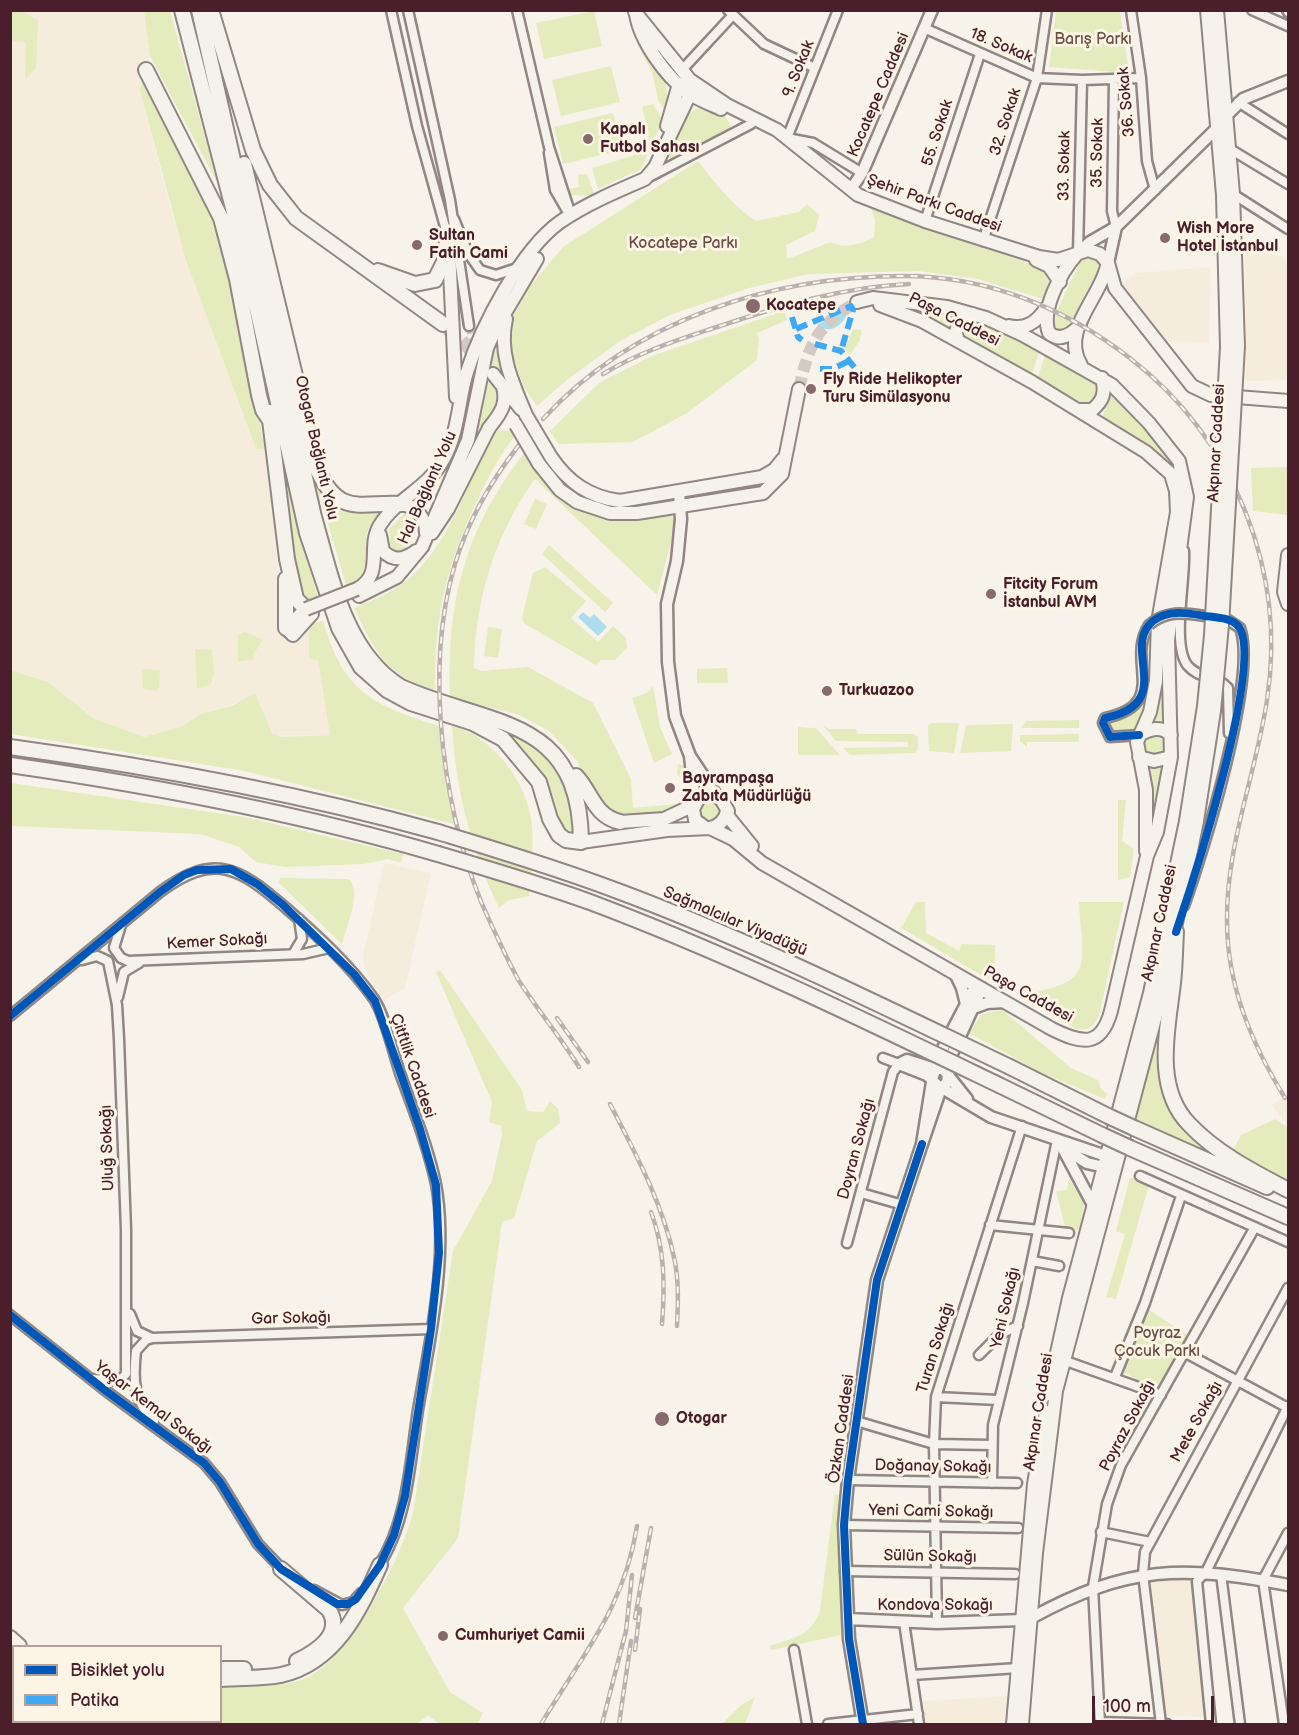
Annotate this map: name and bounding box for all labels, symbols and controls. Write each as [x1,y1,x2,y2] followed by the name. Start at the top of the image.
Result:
[967,24,1035,68] street label: 18. Sokak
[844,30,914,160] street label: Kocatepe Caddesi
[1054,30,1132,50] park label: Barış Parkı
[779,38,819,100] street label: 9. Sokak
[1114,66,1140,138] street label: 36. Sokak
[986,86,1026,158] street label: 32. Sokak
[918,97,958,169] street label: 55. Sokak
[1088,118,1108,188] street label: 35. Sokak
[600,120,699,158] place label: Kapalı Futbol Sahası
[1055,131,1075,201] street label: 33. Sokak
[581,132,595,146] marker: Kapalı Futbol Sahası
[864,171,1004,237] street label: Şehir Parkı Caddesi
[1177,219,1278,257] place label: Wish More Hotel İstanbul
[429,226,508,264] place label: Sultan Fatih Cami
[1158,231,1172,245] marker: Wish More Hotel İstanbul
[628,234,738,254] park label: Kocatepe Parkı
[410,238,424,252] marker: Sultan Fatih Cami
[905,289,1003,351] street label: Paşa Caddesi
[766,296,836,316] place label: Kocatepe
[744,297,762,315] marker: Kocatepe
[823,370,962,408] place label: Fly Ride Helikopter Turu Simülasyonu
[290,374,342,522] street label: Otogar Bağlantı Yolu
[804,382,818,396] marker: Fly Ride Helikopter Turu Simülasyonu
[1204,383,1230,503] street label: Akpınar Caddesi
[394,428,462,548] street label: Hal Bağlantı Yolu
[1003,575,1098,613] place label: Fitcity Forum İstanbul AVM
[984,587,998,601] marker: Fitcity Forum İstanbul AVM
[839,681,914,701] place label: Turkuazoo
[820,684,834,698] marker: Turkuazoo
[682,769,811,807] place label: Bayrampaşa Zabıta Müdürlüğü
[663,781,677,795] marker: Bayrampaşa Zabıta Müdürlüğü
[1138,863,1182,983] street label: Akpınar Caddesi
[660,883,810,961] street label: Sağmalcılar Viyadüğü
[166,930,268,954] street label: Kemer Sokağı
[980,962,1076,1028] street label: Paşa Caddesi
[385,1011,439,1121] street label: Çitftlik Caddesi
[834,1096,880,1202] street label: Doyran Sokağı
[97,1105,119,1191] street label: Uluğ Sokağı
[987,1265,1025,1351] street label: Yeni Sokağı
[913,1300,959,1396] street label: Turan Sokağı
[251,1309,331,1329] street label: Gar Sokağı
[1114,1324,1200,1362] park label: Poyraz Çocuk Parkı
[1020,1352,1058,1472] street label: Akpınar Caddesi
[90,1358,216,1458] street label: Yaşar Kemal Sokağı
[825,1373,859,1485] street label: Özkan Caddesi
[1096,1377,1160,1475] street label: Poyraz Sokağı
[1167,1378,1227,1466] street label: Mete Sokağı
[676,1409,727,1429] place label: Otogar
[653,1410,671,1428] marker: Otogar
[874,1456,992,1478] street label: Doğanay Sokağı
[868,1501,994,1523] street label: Yeni Cami Sokağı
[883,1547,977,1567] street label: Sülün Sokağı
[877,1596,993,1616] street label: Kondova Sokağı
[455,1626,585,1646] place label: Cumhuriyet Camii
[436,1629,450,1643] marker: Cumhuriyet Camii
[12,1645,222,1723] legend
[70,1660,165,1681] text: Bisiklet yolu
[1095,1684,1216,1722] scale bar
[70,1690,119,1711] text: Patika
[1103,1696,1151,1717] text: 100 m

